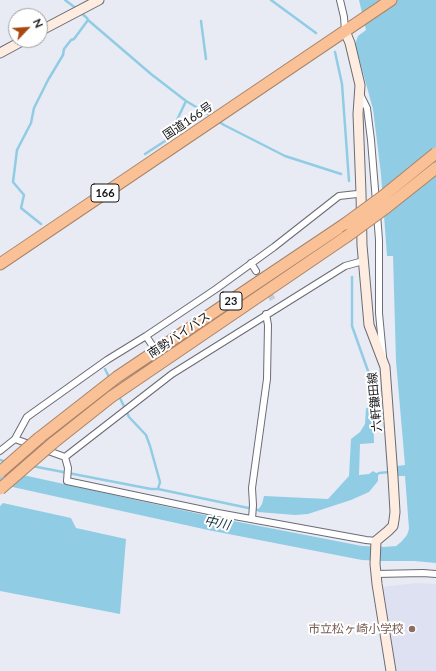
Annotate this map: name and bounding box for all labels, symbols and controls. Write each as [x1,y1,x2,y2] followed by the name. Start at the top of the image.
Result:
[8,8,48,48] north arrow
[31,17,46,30] text: N
[160,99,216,143] street label: 国道166号
[91,184,119,202] road number: 166
[220,292,242,310] road number: 23
[145,309,213,361] street label: 南勢バイパス
[365,371,385,433] street label: 六軒鎌田線
[203,513,231,533] water label: 中川
[308,622,404,636] place label: 市立松ヶ崎小学校
[407,624,417,634] marker: 市立松ヶ崎小学校

